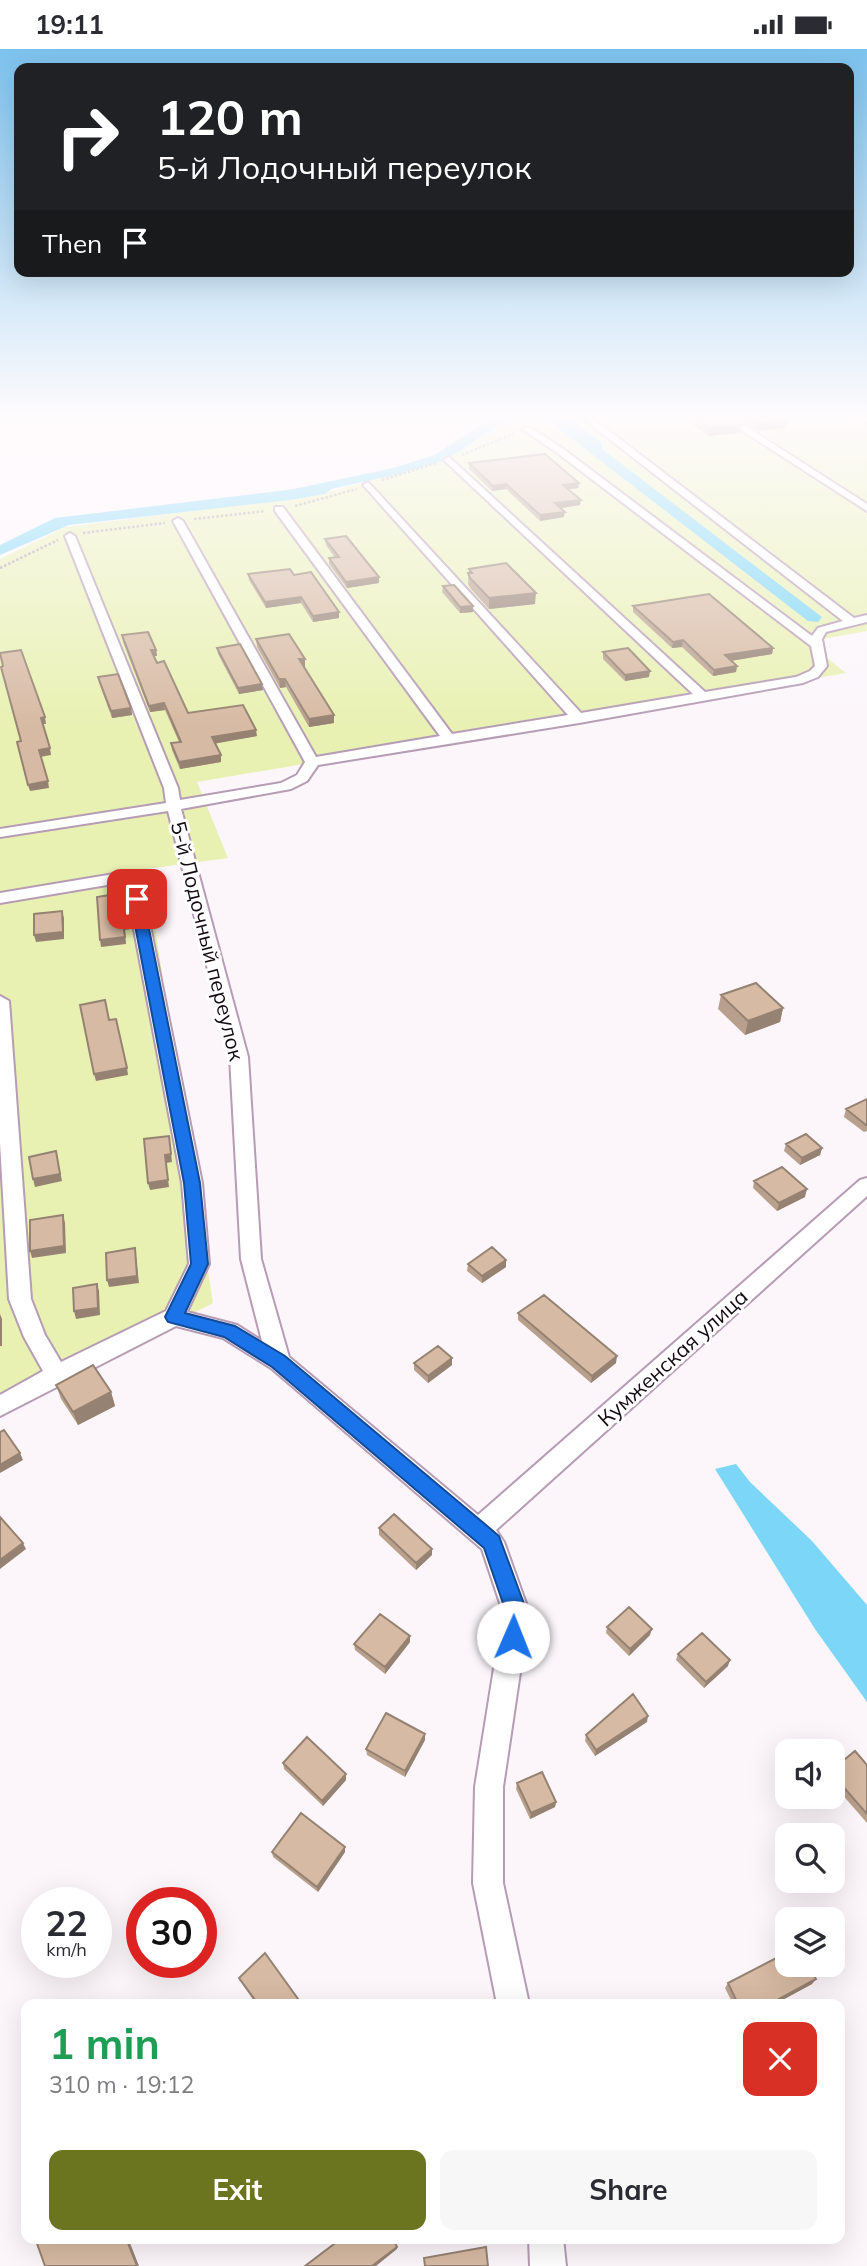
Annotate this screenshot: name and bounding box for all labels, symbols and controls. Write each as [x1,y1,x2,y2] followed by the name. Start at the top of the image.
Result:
[35,8,104,41] text: 19:11
[157,86,303,147] text: 120 m
[42,91,133,182] icon: right
[157,147,531,187] text: 5-й Лодочный переулок
[116,224,154,262] icon: arrive
[42,227,102,260] text: Then
[166,818,250,1064] street label: 5-й Лодочный переулок
[107,869,167,929] pin
[118,880,156,918] icon: arrive
[592,1283,753,1431] street label: Кумженская улица
[476,1600,550,1674] position arrow
[775,1739,845,1977] map controls
[775,1739,845,1809] button: sound
[775,1823,845,1893] button: search
[126,1887,217,1978] speed limit sign: 30
[45,1901,88,1945] text: 22
[775,1907,845,1977] button: layers
[46,1938,87,1961] text: km/h
[49,2017,160,2070] text: 1 min
[743,2022,817,2096] button: close
[49,2070,194,2099] text: 310 m · 19:12
[49,2150,426,2230] button: Exit
[440,2150,817,2230] button: Share

